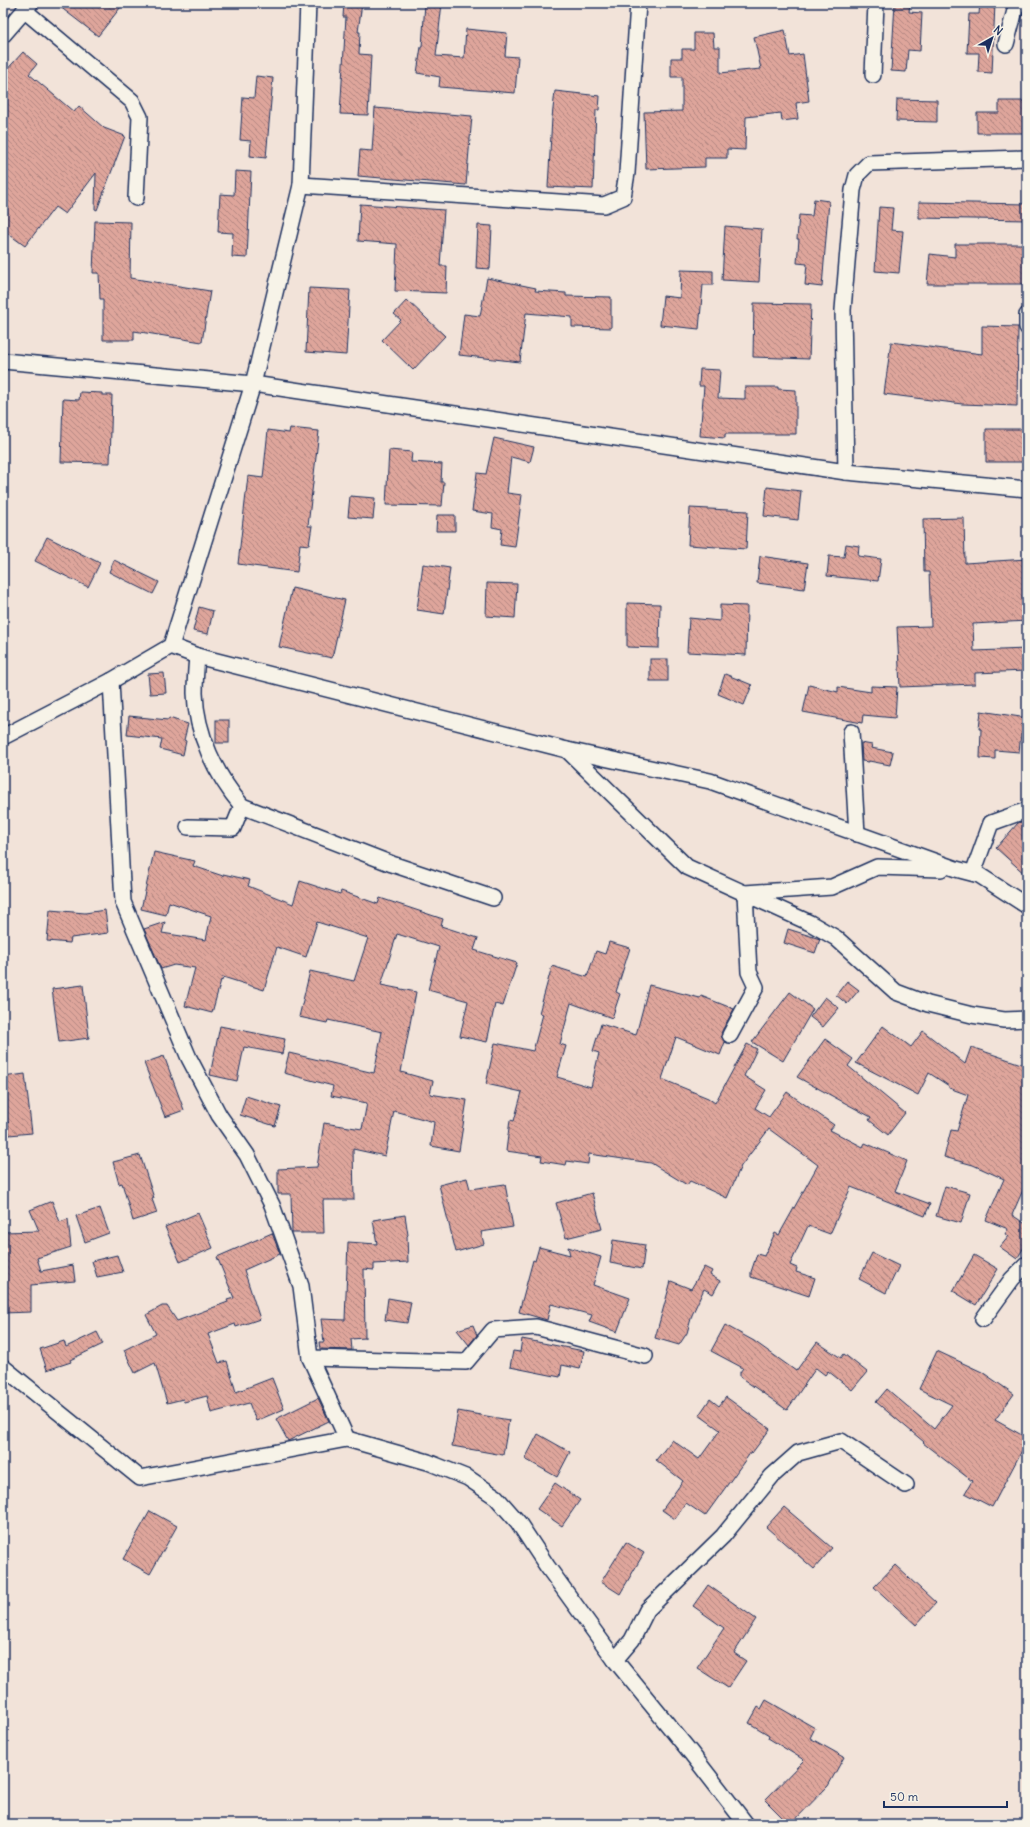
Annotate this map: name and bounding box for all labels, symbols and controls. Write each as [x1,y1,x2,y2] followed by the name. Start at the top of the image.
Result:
[972,18,1012,58] north arrow
[991,22,1006,38] text: N
[884,1783,1007,1809] scale bar
[890,1789,919,1804] text: 50 m

